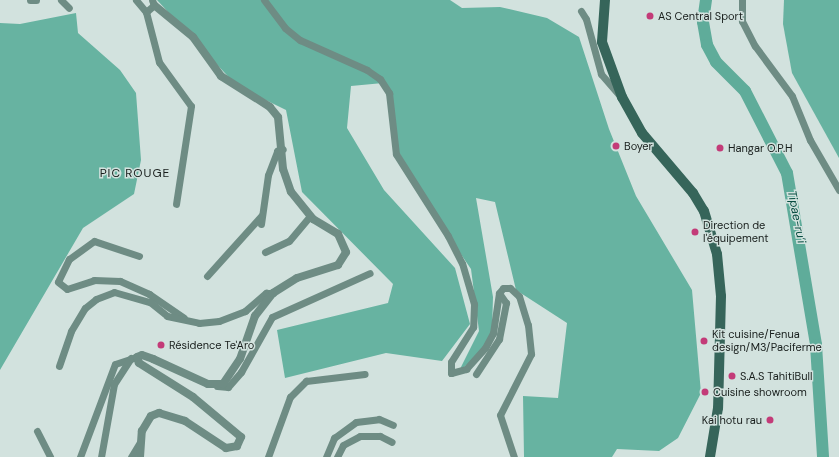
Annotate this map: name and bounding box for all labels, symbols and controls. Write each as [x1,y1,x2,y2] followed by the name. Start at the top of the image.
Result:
[658,9,743,23] place label: AS Central Sport
[645,11,655,21] marker: AS Central Sport
[624,139,653,153] place label: Boyer
[611,141,621,151] marker: Boyer
[728,141,793,155] place label: Hangar O.P.H
[715,143,725,153] marker: Hangar O.P.H
[100,167,170,181] district label: PIC ROUGE
[784,189,808,245] water label: Tipae-ru’i
[703,219,769,245] place label: Direction de l'équipement
[690,227,700,237] marker: Direction de l'équipement
[712,328,822,354] place label: Kit cuisine/Fenua design/M3/Paciferme
[699,336,709,346] marker: Kit cuisine/Fenua design/M3/Paciferme
[169,338,254,352] place label: Résidence Te'Aro
[156,340,166,350] marker: Résidence Te'Aro
[740,369,812,383] place label: S.A.S TahitiBull
[727,371,737,381] marker: S.A.S TahitiBull
[713,385,807,399] place label: Cuisine showroom
[700,387,710,397] marker: Cuisine showroom
[702,413,762,427] place label: Kai hotu rau
[765,415,775,425] marker: Kai hotu rau

